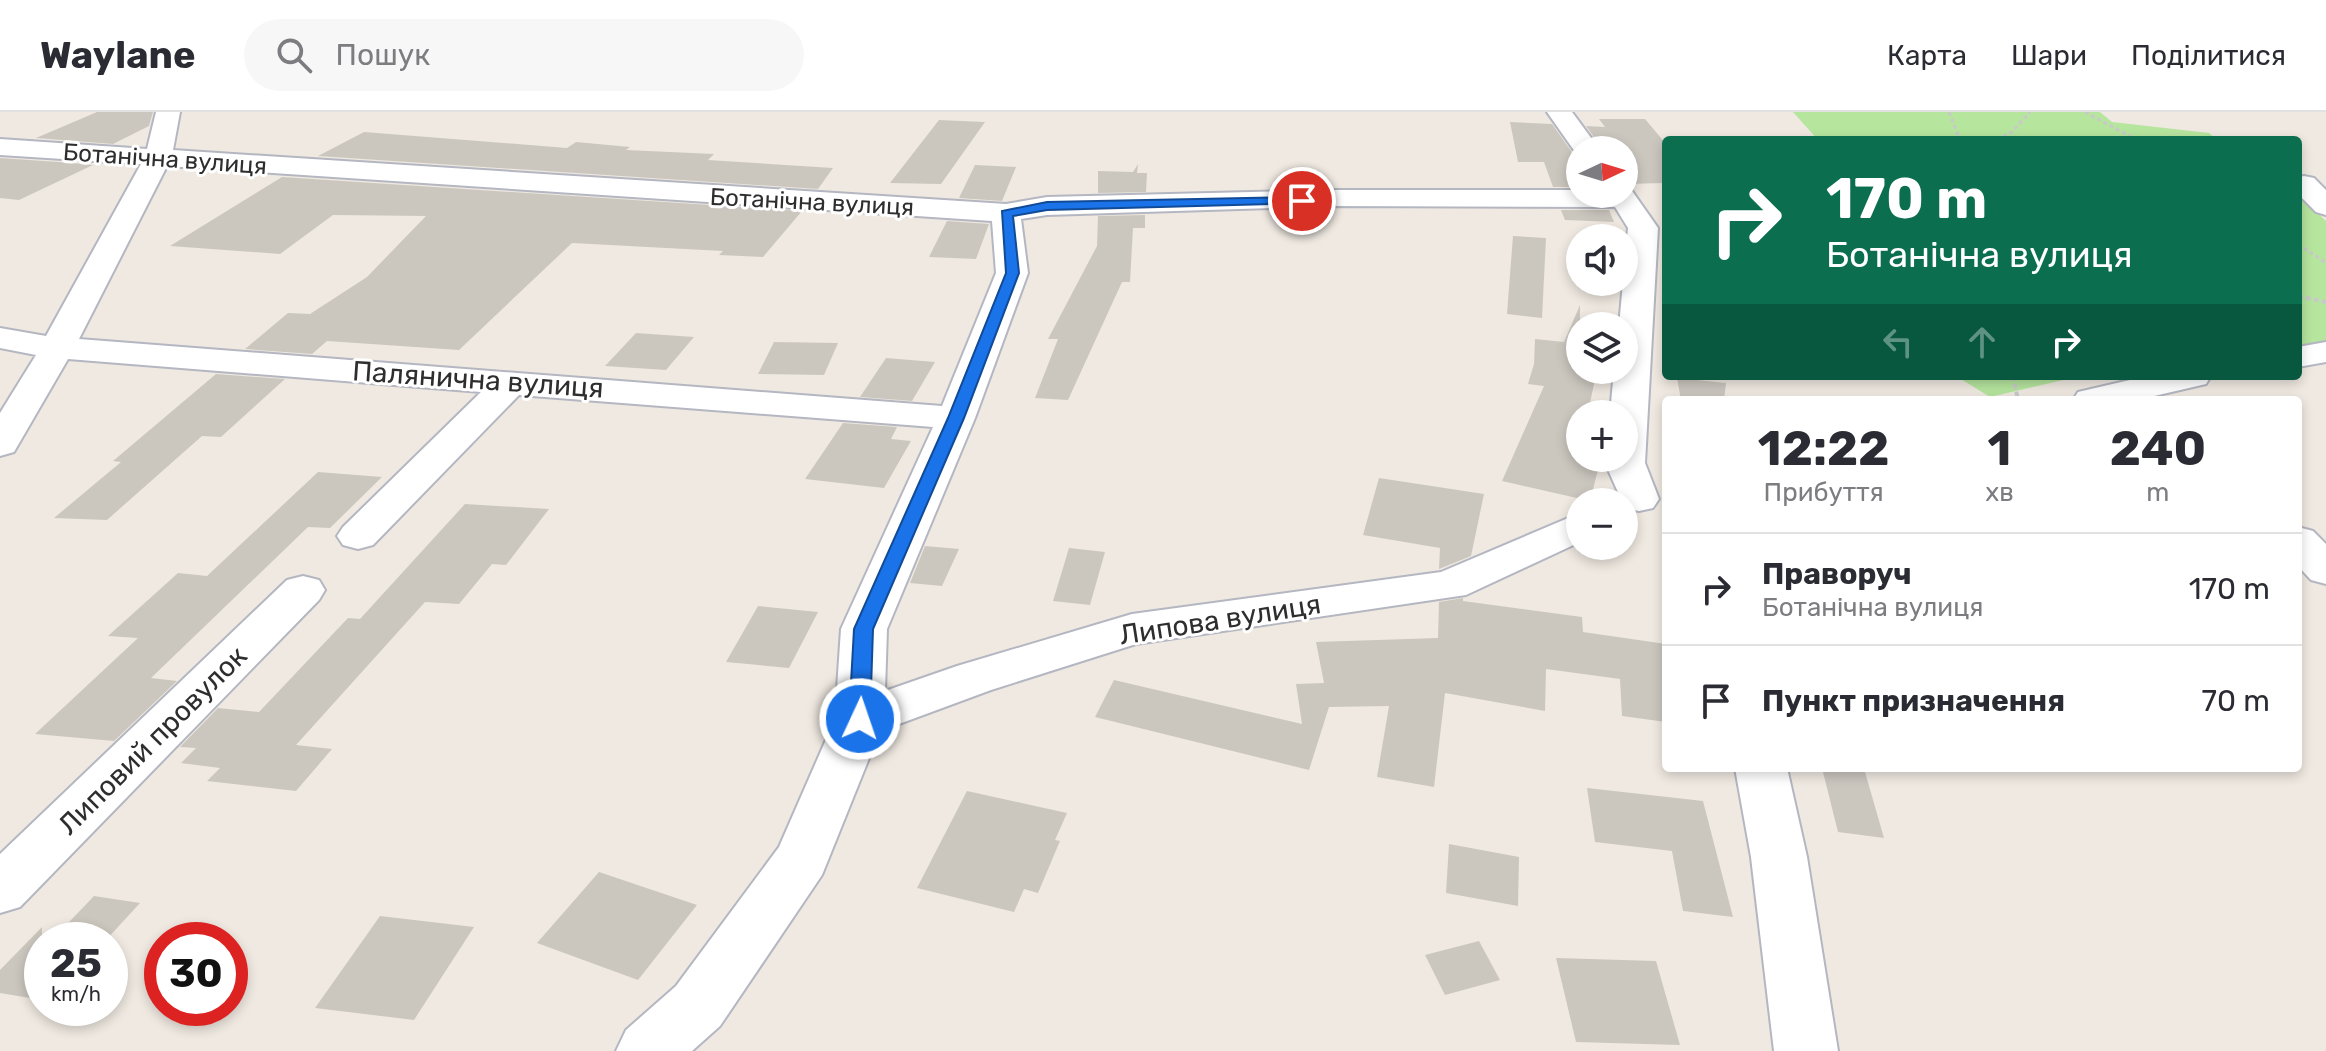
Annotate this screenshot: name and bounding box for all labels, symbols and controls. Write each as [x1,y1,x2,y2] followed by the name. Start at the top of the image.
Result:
[244,19,804,91] search box
[40,32,196,78] text: Waylane
[272,33,316,77] icon: search
[336,37,430,73] text: Пошук
[1887,39,1967,72] text: Карта
[2011,39,2087,72] text: Шари
[2131,39,2286,72] text: Поділитися
[1566,136,1638,208] north arrow
[1566,136,1638,560] map controls
[62,138,268,180] street label: Ботанічна вулиця
[1826,166,1987,232] text: 170 m
[1268,167,1336,235] pin
[1694,168,1798,272] icon: right
[1280,179,1324,223] icon: arrive
[709,183,915,221] street label: Ботанічна вулиця
[1566,224,1638,296] button: sound
[1826,233,2133,276] text: Ботанічна вулиця
[1566,312,1638,384] button: layers
[1876,320,1920,364] icon: left
[1960,320,2004,364] icon: ahead
[2044,320,2088,364] icon: right
[351,354,605,405] street label: Палянична вулиця
[1566,400,1638,472] button: +
[1758,420,1889,477] text: 12:22
[1988,420,2011,477] text: 1
[2110,420,2206,477] text: 240
[1764,477,1884,508] text: Прибуття
[1985,477,2014,508] text: хв
[2146,477,2169,508] text: m
[1566,488,1638,560] button: −
[1762,556,1912,592] text: Праворуч
[1694,567,1738,611] icon: right
[2189,571,2270,607] text: 170 m
[1117,587,1323,652] street label: Липова вулиця
[1762,592,1983,623] text: Ботанічна вулиця
[51,639,253,841] street label: Липовий провулок
[818,677,902,761] position arrow
[1694,679,1738,723] icon: arrive
[1762,683,2065,719] text: Пункт призначення
[2202,683,2270,719] text: 70 m
[144,922,248,1026] speed limit sign: 30
[50,940,102,987] text: 25
[51,982,101,1006] text: km/h

